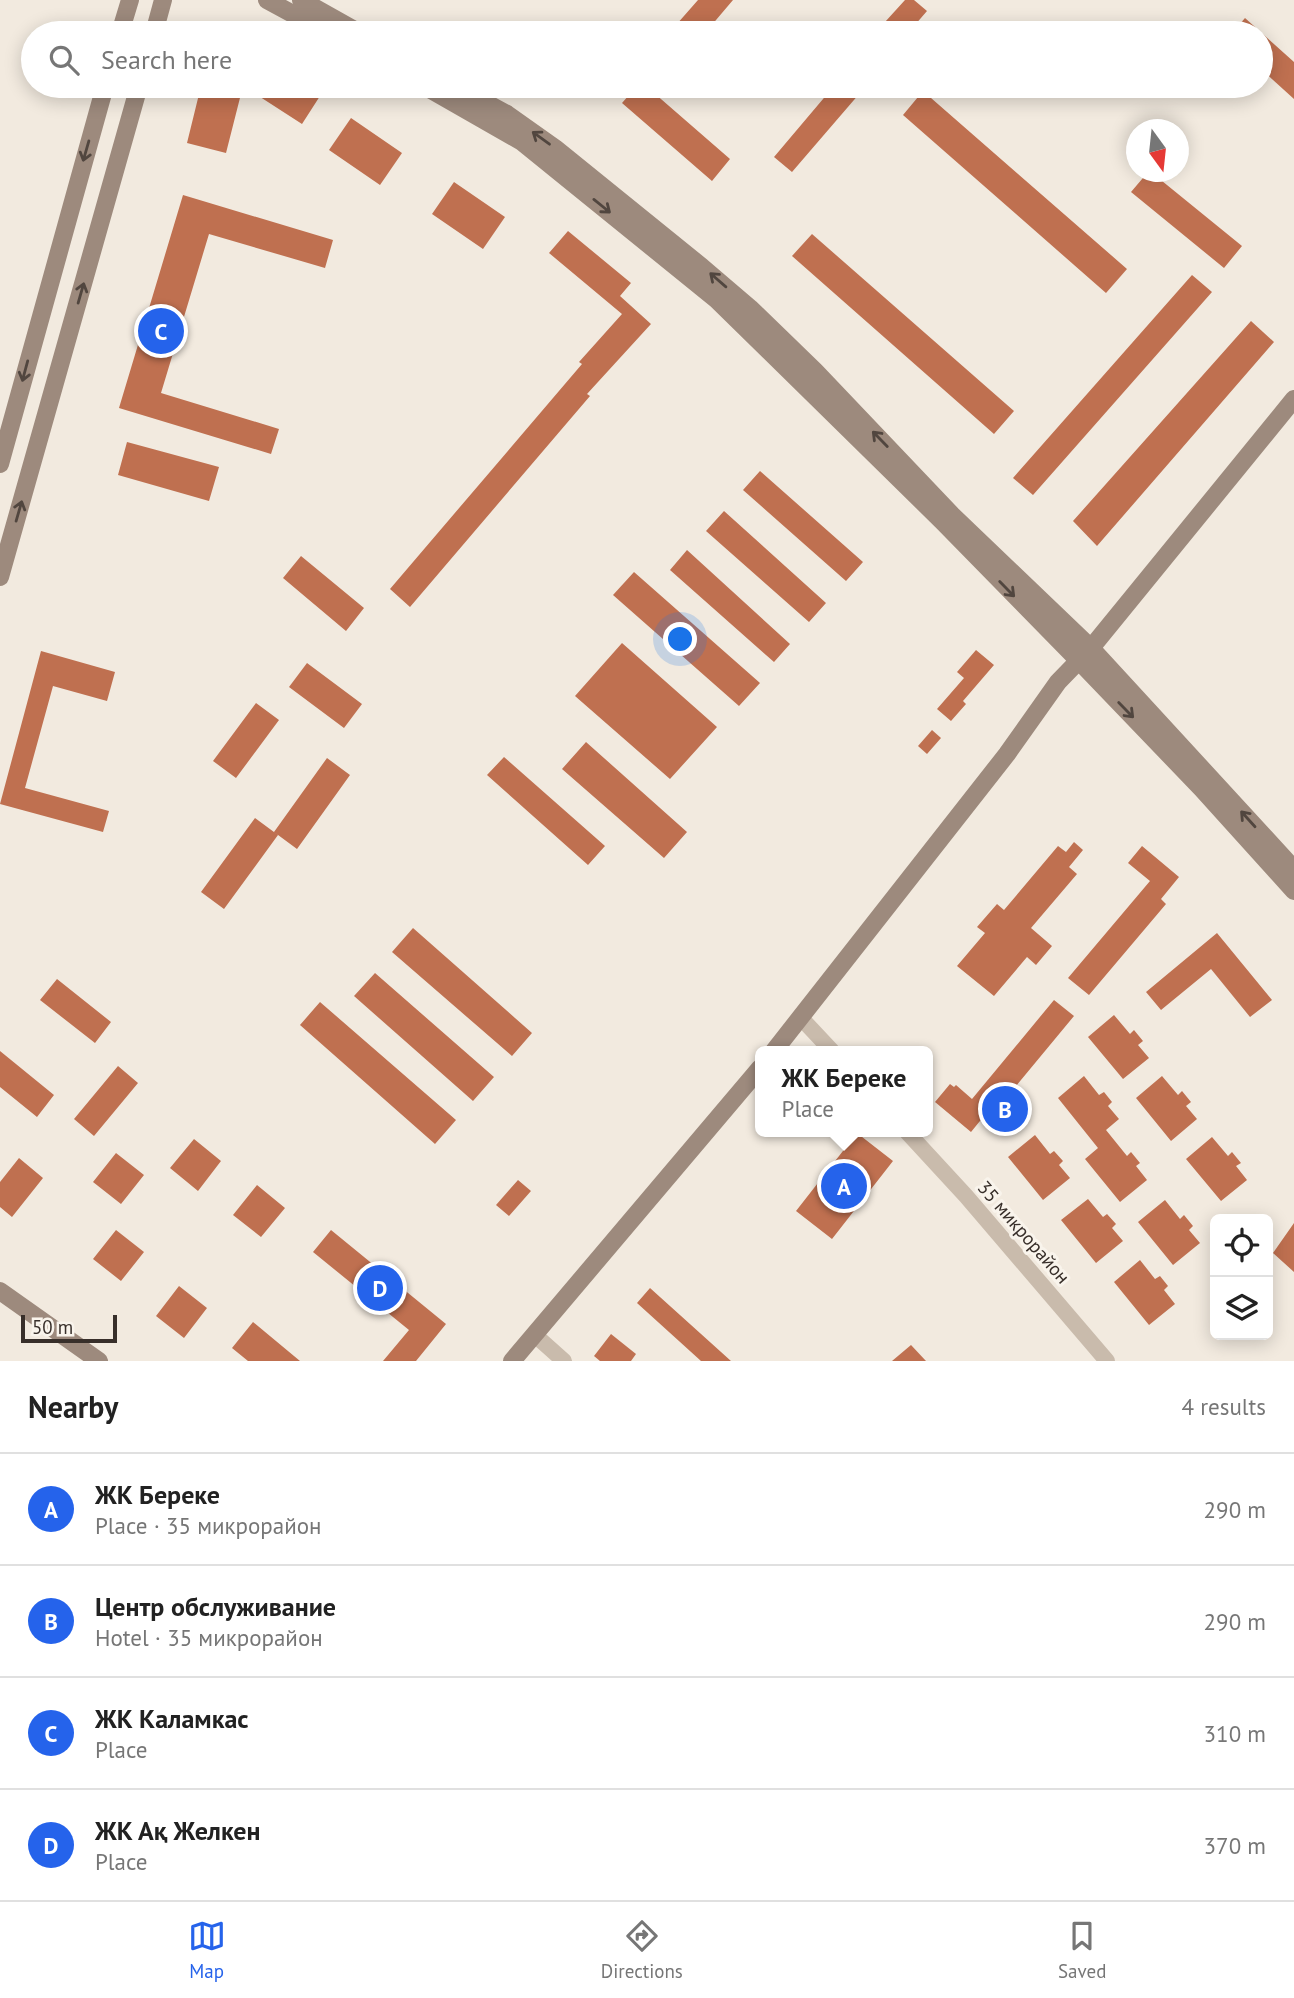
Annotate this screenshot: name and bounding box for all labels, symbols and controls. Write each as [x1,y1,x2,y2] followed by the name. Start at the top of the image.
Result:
[21,21,1273,98] search box
[45,41,83,79] icon: search
[101,43,232,76] text: Search here
[1126,119,1189,182] north arrow
[532,130,550,145] one-way arrow
[79,140,92,162] one-way arrow
[593,198,611,214] one-way arrow
[709,272,727,288] one-way arrow
[75,282,88,304] one-way arrow
[138,305,184,357] pin: C
[18,359,31,381] one-way arrow
[872,431,889,448] one-way arrow
[13,501,26,523] one-way arrow
[999,580,1016,597] one-way arrow
[663,622,697,656] your location
[1117,701,1134,718] one-way arrow
[1240,810,1256,828] one-way arrow
[755,1046,933,1137] popup
[782,1061,906,1094] text: ЖК Береке
[982,1083,1028,1135] pin: B
[782,1094,834,1123] text: Place
[821,1160,867,1212] pin: A
[973,1176,1075,1288] street label: 35 микрорайон
[1210,1214,1273,1340] map controls
[1210,1214,1273,1277] button: locate
[357,1262,403,1314] pin: D
[1210,1277,1273,1340] button: layers
[21,1312,117,1344] scale bar
[32,1315,73,1339] text: 50 m
[28,1387,118,1426] text: Nearby
[1182,1392,1266,1421] text: 4 results
[95,1478,220,1511] text: ЖК Береке
[44,1495,58,1524] text: A
[1204,1495,1266,1524] text: 290 m
[95,1511,321,1540] text: Place · 35 микрорайон
[95,1590,336,1623] text: Центр обслуживание
[44,1607,58,1636] text: B
[1204,1607,1266,1636] text: 290 m
[95,1623,323,1652] text: Hotel · 35 микрорайон
[95,1702,249,1735] text: ЖК Каламкас
[45,1719,57,1748] text: C
[1204,1719,1266,1748] text: 310 m
[95,1735,148,1764] text: Place
[95,1814,261,1847] text: ЖК Ақ Желкен
[44,1831,58,1860] text: D
[1204,1831,1266,1860] text: 370 m
[95,1847,148,1876] text: Place
[188,1917,226,1983] tab: Map
[601,1917,683,1983] tab: Directions
[1058,1917,1106,1983] tab: Saved

